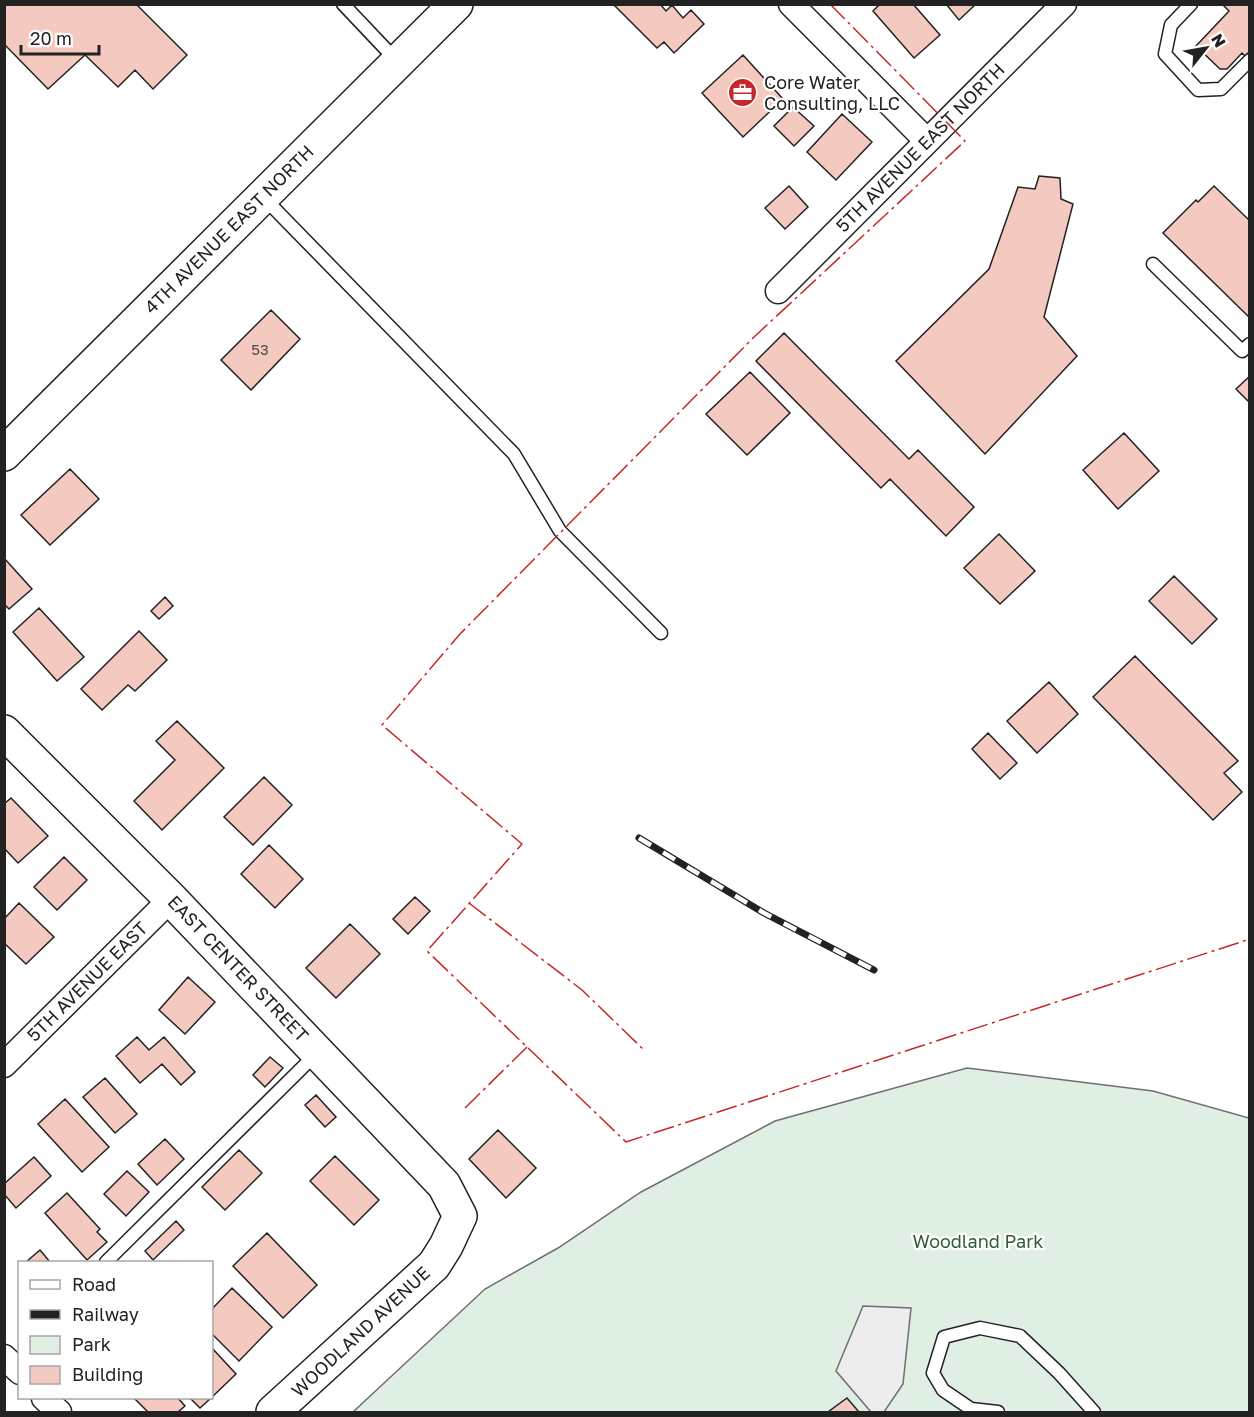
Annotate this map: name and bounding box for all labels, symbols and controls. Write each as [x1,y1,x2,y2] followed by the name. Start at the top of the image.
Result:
[21,18,99,56] scale bar
[1176,18,1236,78] north arrow
[30,27,72,49] text: 20 m
[1207,30,1231,51] text: N
[831,58,1009,236] street label: 5TH AVENUE EAST NORTH
[764,71,900,114] place label: Core Water Consulting, LLC
[727,77,759,109] office icon: Core Water Consulting, LLC
[139,140,318,318] street label: 4TH AVENUE EAST NORTH
[251,340,269,358] house number: 53
[164,891,313,1046] street label: EAST CENTER STREET
[22,917,152,1046] street label: 5TH AVENUE EAST
[913,1230,1043,1252] park label: Woodland Park
[18,1261,213,1399] legend
[287,1261,434,1401] street label: WOODLAND AVENUE
[72,1273,116,1295] text: Road
[72,1303,139,1325] text: Railway
[72,1333,111,1355] text: Park
[72,1363,143,1385] text: Building

